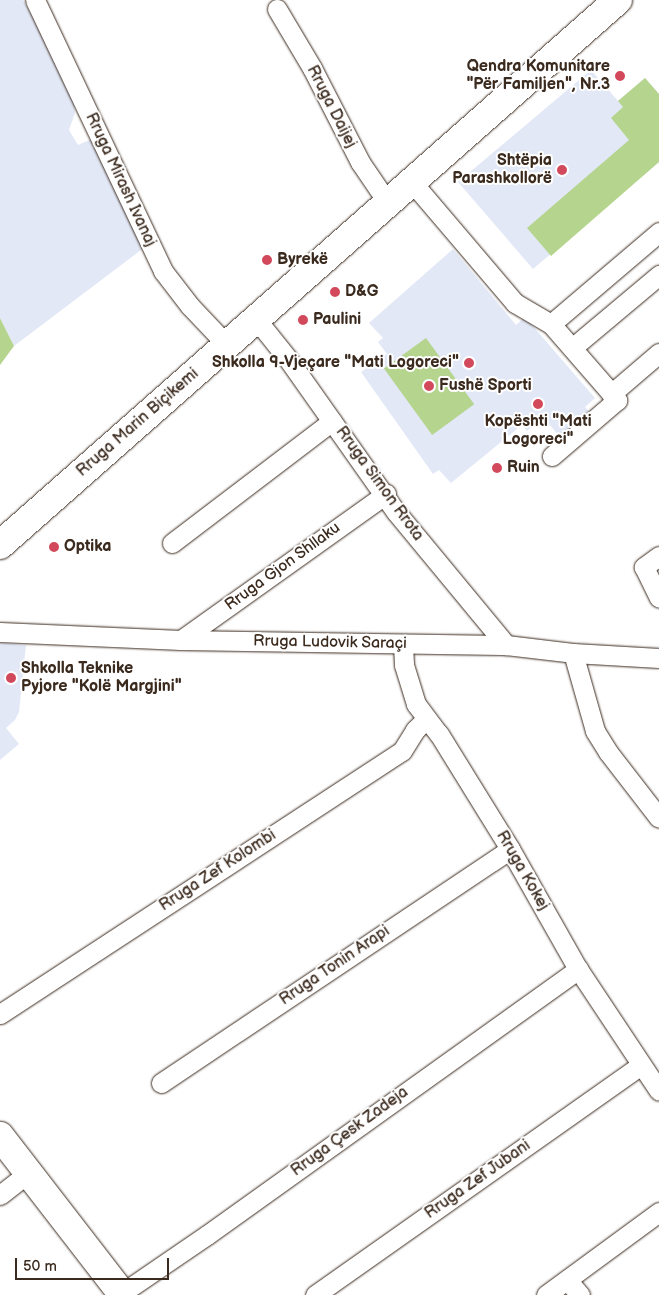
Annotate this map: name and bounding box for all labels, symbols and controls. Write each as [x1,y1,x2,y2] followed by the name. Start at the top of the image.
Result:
[466,57,610,95] place label: Qendra Komunitare "Për Familjen", Nr.3
[302,63,360,151] street label: Rruga Daijej
[614,70,626,82] marker: Qendra Komunitare "Për Familjen", Nr.3
[81,110,159,250] street label: Rruga Mirash Ivanaj
[452,151,552,189] place label: Shtëpia Parashkollorë
[556,164,568,176] marker: Shtëpia Parashkollorë
[277,250,328,270] place label: Byrekë
[261,254,273,266] marker: Byrekë
[345,282,379,302] place label: D&G
[329,286,341,298] marker: D&G
[313,310,361,330] place label: Paulini
[297,314,309,326] marker: Paulini
[212,353,459,373] place label: Shkolla 9-Vjeçare "Mati Logoreci"
[463,357,475,369] marker: Shkolla 9-Vjeçare "Mati Logoreci"
[73,365,203,481] street label: Rruga Marin Biçikemi
[439,376,532,396] place label: Fushë Sporti
[423,380,435,392] marker: Fushë Sporti
[532,398,544,410] marker: Kopështi "Mati Logoreci"
[484,412,592,450] place label: Kopështi "Mati Logoreci"
[331,423,427,545] street label: Rruga Simon Rrota
[507,458,540,478] place label: Ruin
[491,462,503,474] marker: Ruin
[221,519,345,615] street label: Rruga Gjon Shllaku
[64,537,111,557] place label: Optika
[48,541,60,553] marker: Optika
[253,632,407,654] street label: Rruga Ludovik Saraçi
[21,659,182,697] place label: Shkolla Teknike Pyjore "Kolë Margjini"
[5,672,17,684] marker: Shkolla Teknike Pyjore "Kolë Margjini"
[156,826,280,916] street label: Rruga Zef Kolombi
[491,828,553,914] street label: Rruga Kokej
[276,922,394,1010] street label: Rruga Tonin Arapi
[288,1083,412,1181] street label: Rruga Çesk Zadeja
[421,1136,535,1224] street label: Rruga Zef Jubani
[18,1248,171,1280] scale bar
[23,1257,57,1276] text: 50 m

